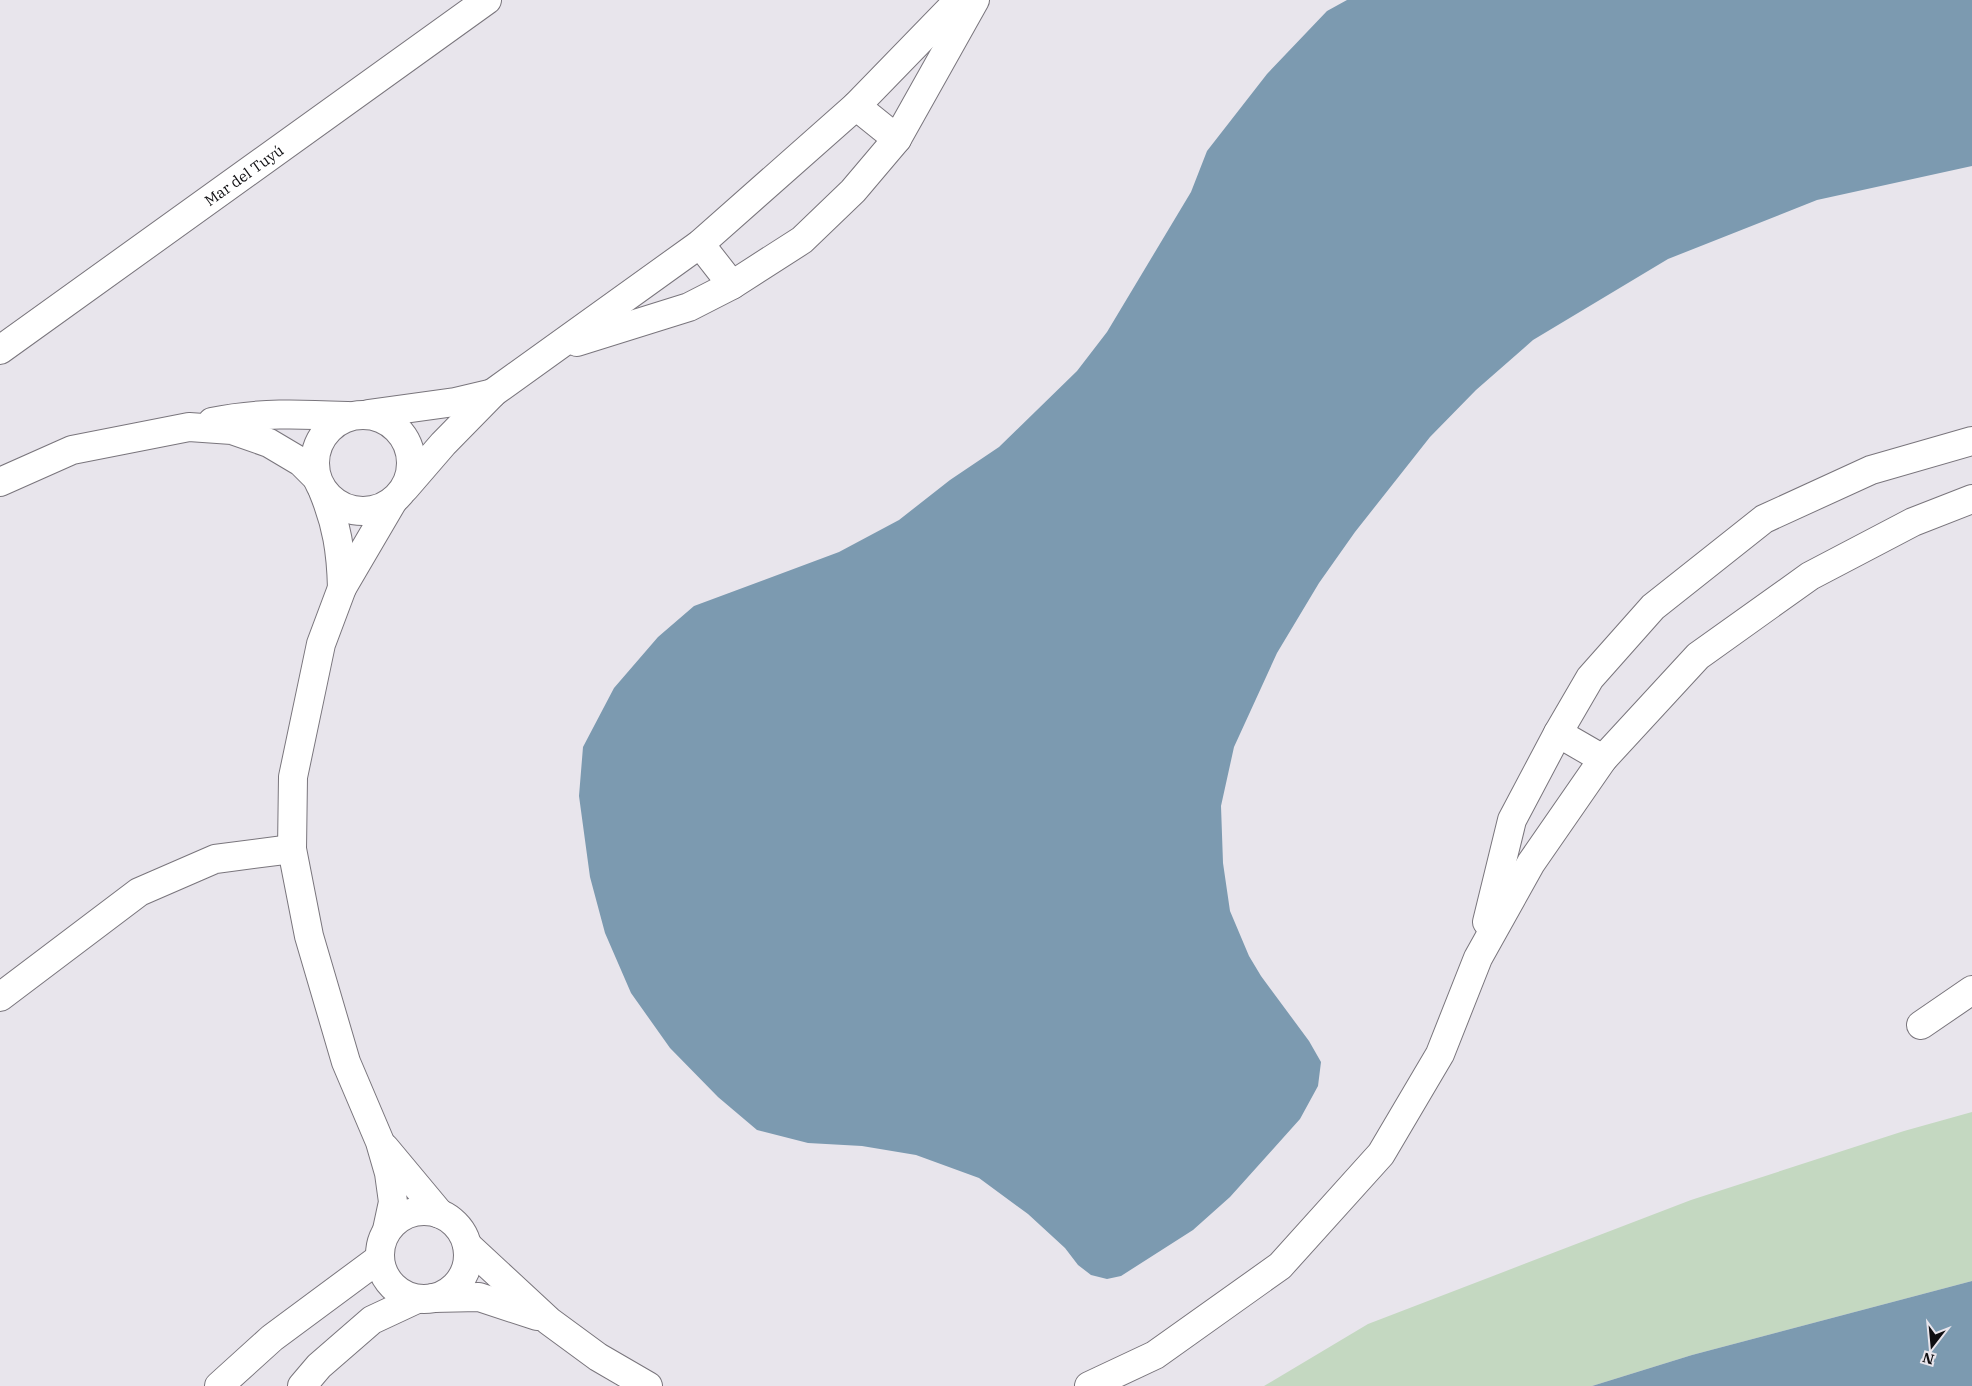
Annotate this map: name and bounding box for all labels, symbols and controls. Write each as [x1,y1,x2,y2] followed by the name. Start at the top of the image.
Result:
[200,140,287,210] street label: Mar del Tuyú
[1907,1321,1957,1371] north arrow
[1921,1348,1936,1369] text: N

